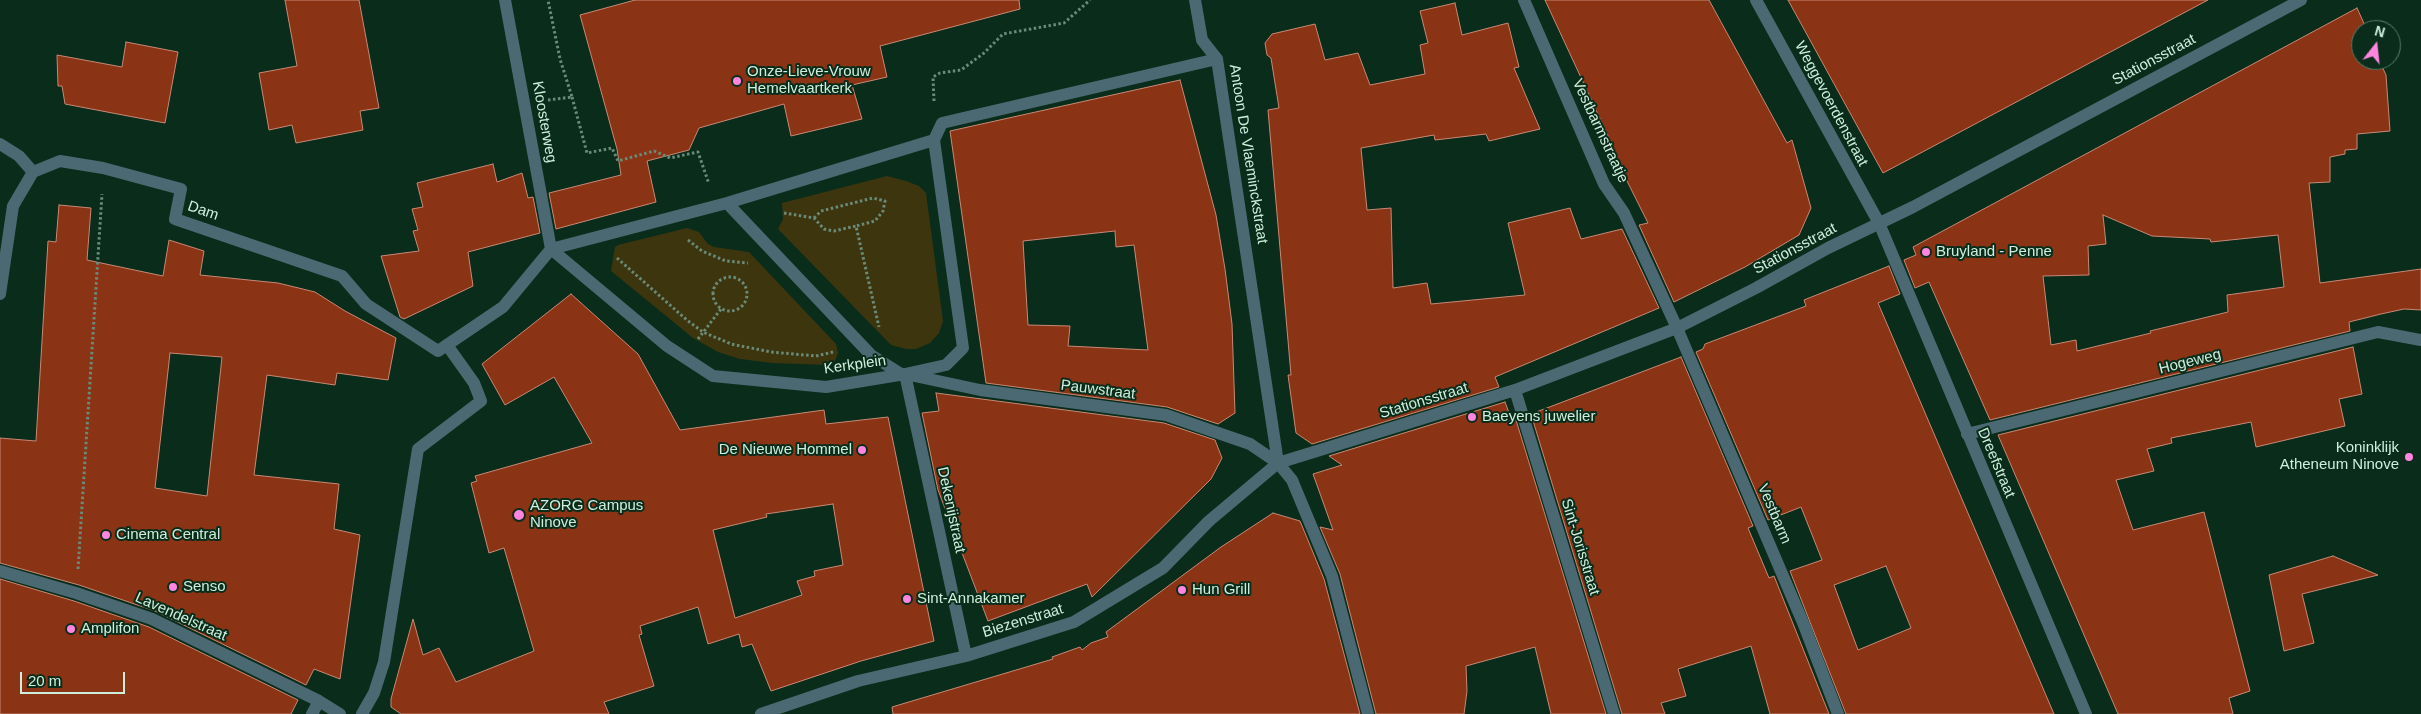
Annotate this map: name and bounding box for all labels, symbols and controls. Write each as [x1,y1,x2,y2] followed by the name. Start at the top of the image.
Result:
[2351,20,2401,70] north arrow
[2373,22,2387,41] text: N
[2109,31,2199,89] street label: Stationsstraat
[1790,38,1872,170] street label: Weggevoerdenstraat
[747,63,871,98] place label: Onze-Lieve-Vrouw Hemelvaartkerk
[1225,63,1271,245] street label: Antoon De Vlaeminckstraat
[731,75,743,87] marker: Onze-Lieve-Vrouw Hemelvaartkerk
[1568,76,1632,186] street label: Vestbarmstraatje
[528,80,560,164] street label: Kloosterweg
[185,197,221,225] street label: Dam
[1750,220,1840,278] street label: Stationsstraat
[1936,243,2052,261] place label: Bruyland - Penne
[1920,246,1932,258] marker: Bruyland - Penne
[2157,346,2223,378] street label: Hogeweg
[823,352,887,378] street label: Kerkplein
[1060,376,1136,404] street label: Pauwstraat
[1378,379,1470,423] street label: Stationsstraat
[1482,408,1595,426] place label: Baeyens juwelier
[1466,411,1478,423] marker: Baeyens juwelier
[1973,425,2019,501] street label: Dreefstraat
[2280,439,2399,474] place label: Koninklijk Atheneum Ninove
[719,441,852,459] place label: De Nieuwe Hommel
[856,444,868,456] marker: De Nieuwe Hommel
[2403,451,2415,463] marker: Koninklijk Atheneum Ninove
[933,465,969,555] street label: Dekenijstraat
[1753,481,1795,547] street label: Vestbarm
[530,497,643,532] place label: AZORG Campus Ninove
[1557,497,1603,597] street label: Sint-Jorisstraat
[512,508,526,522] marker: AZORG Campus Ninove
[116,526,220,544] place label: Cinema Central
[100,529,112,541] marker: Cinema Central
[183,578,226,596] place label: Senso
[167,581,179,593] marker: Senso
[1192,581,1250,599] place label: Hun Grill
[1176,584,1188,596] marker: Hun Grill
[132,589,230,645] street label: Lavendelstraat
[917,590,1025,608] place label: Sint-Annakamer
[901,593,913,605] marker: Sint-Annakamer
[981,600,1065,642] street label: Biezenstraat
[81,620,139,638] place label: Amplifon
[65,623,77,635] marker: Amplifon
[22,662,128,694] scale bar
[28,672,61,689] text: 20 m

